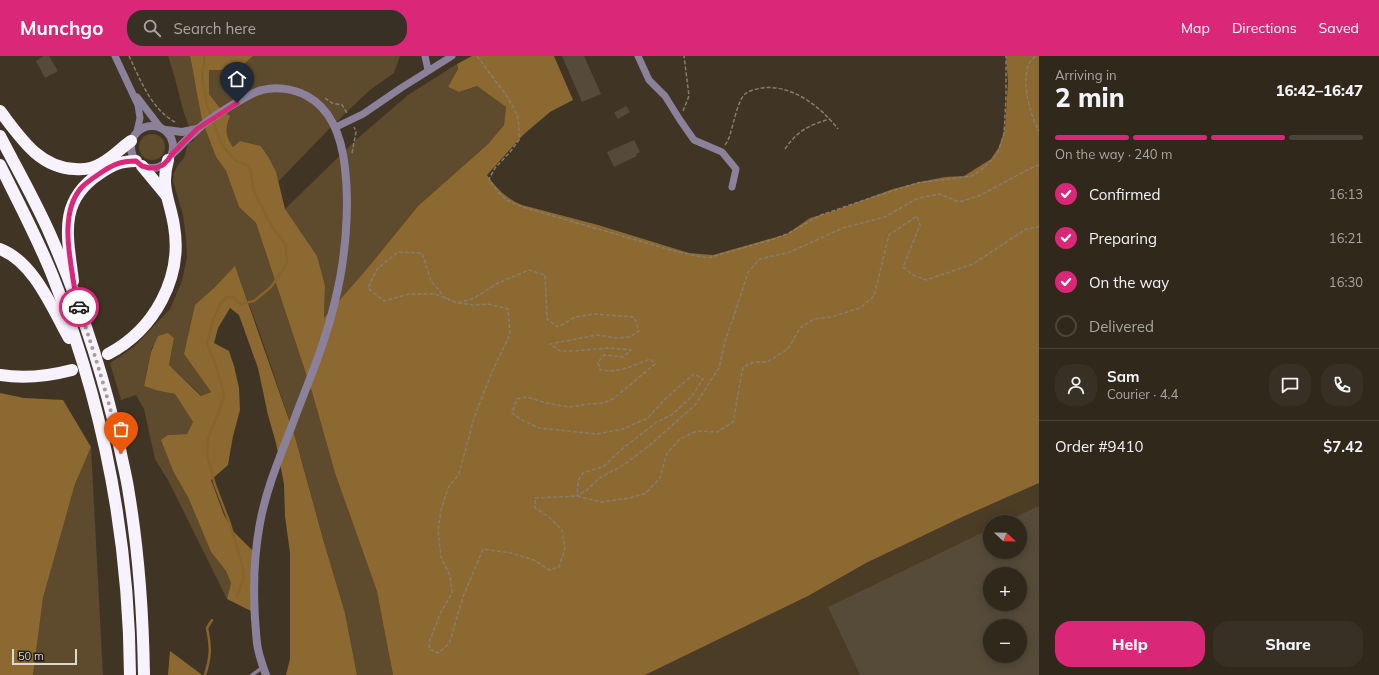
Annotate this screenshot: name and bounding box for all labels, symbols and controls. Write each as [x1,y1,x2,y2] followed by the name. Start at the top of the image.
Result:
[127,10,407,46] search box
[20,16,103,40] text: Munchgo
[141,17,163,39] icon: search
[173,19,256,38] text: Search here
[1181,19,1210,37] text: Map
[1232,19,1297,37] text: Directions
[1319,19,1359,37] text: Saved
[220,62,254,103] pin
[1055,67,1117,83] text: Arriving in
[226,68,248,90] icon: home
[1055,81,1125,114] text: 2 min
[1276,81,1363,100] text: 16:42–16:47
[1055,146,1172,162] text: On the way · 240 m
[1055,183,1077,205] icon: check
[1089,185,1160,204] text: Confirmed
[1329,186,1363,202] text: 16:13
[1055,227,1077,249] icon: check
[1089,229,1157,248] text: Preparing
[1329,230,1363,246] text: 16:21
[1055,271,1077,293] icon: check
[1089,273,1169,292] text: On the way
[1329,274,1363,290] text: 16:30
[59,287,99,327] courier
[68,296,90,318] icon: car
[1089,317,1154,336] text: Delivered
[1055,364,1097,406] button: person
[1269,364,1311,406] button: chat
[1321,364,1363,406] button: phone
[1107,367,1139,386] text: Sam
[1107,386,1178,402] text: Courier · 4.4
[104,412,138,453] pin
[110,418,132,440] icon: bag
[1055,437,1143,456] text: Order #9410
[1323,437,1363,456] text: $7.42
[983,515,1027,559] north arrow
[983,515,1027,663] map controls
[983,567,1027,611] button: +
[983,619,1027,663] button: −
[1055,621,1205,667] button: Help
[1213,621,1363,667] button: Share
[12,647,77,666] scale bar
[18,649,44,663] text: 50 m

